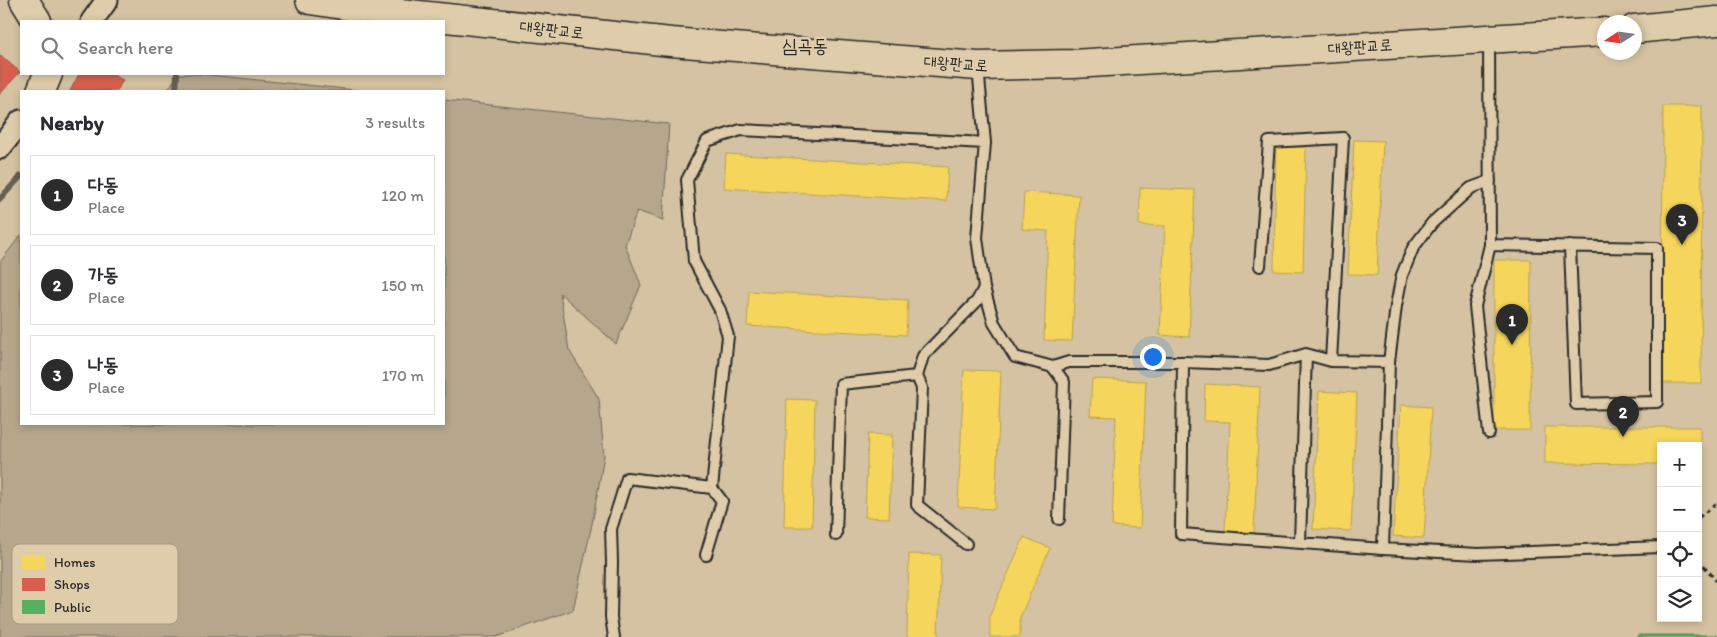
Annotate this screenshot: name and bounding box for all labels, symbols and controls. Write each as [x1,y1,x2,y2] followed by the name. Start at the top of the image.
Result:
[1597,15,1642,60] north arrow
[519,17,585,42] street label: 대왕판교로
[20,20,445,75] search box
[38,34,66,62] icon: search
[782,34,828,57] district label: 심곡동
[1327,35,1393,58] street label: 대왕판교로
[78,36,173,59] text: Search here
[923,52,989,75] street label: 대왕판교로
[40,110,104,135] text: Nearby
[365,113,425,132] text: 3 results
[88,173,119,196] text: 다동
[53,186,61,205] text: 1
[381,186,424,205] text: 120 m
[88,198,125,217] text: Place
[1666,204,1698,245] pin: 3
[88,263,119,286] text: 가동
[53,276,61,295] text: 2
[381,276,424,295] text: 150 m
[88,288,125,307] text: Place
[1496,304,1528,345] pin: 1
[1140,344,1166,370] your location
[88,353,119,376] text: 나동
[53,366,61,385] text: 3
[382,366,424,385] text: 170 m
[88,378,125,397] text: Place
[1607,396,1639,437] pin: 2
[1657,442,1702,622] map controls
[1657,442,1702,487] button: +
[1657,487,1702,532] button: −
[1657,532,1702,577] button: locate
[12,544,178,624] legend
[54,554,96,571] text: Homes
[54,576,90,593] text: Shops
[1657,577,1702,622] button: layers
[54,599,92,616] text: Public

